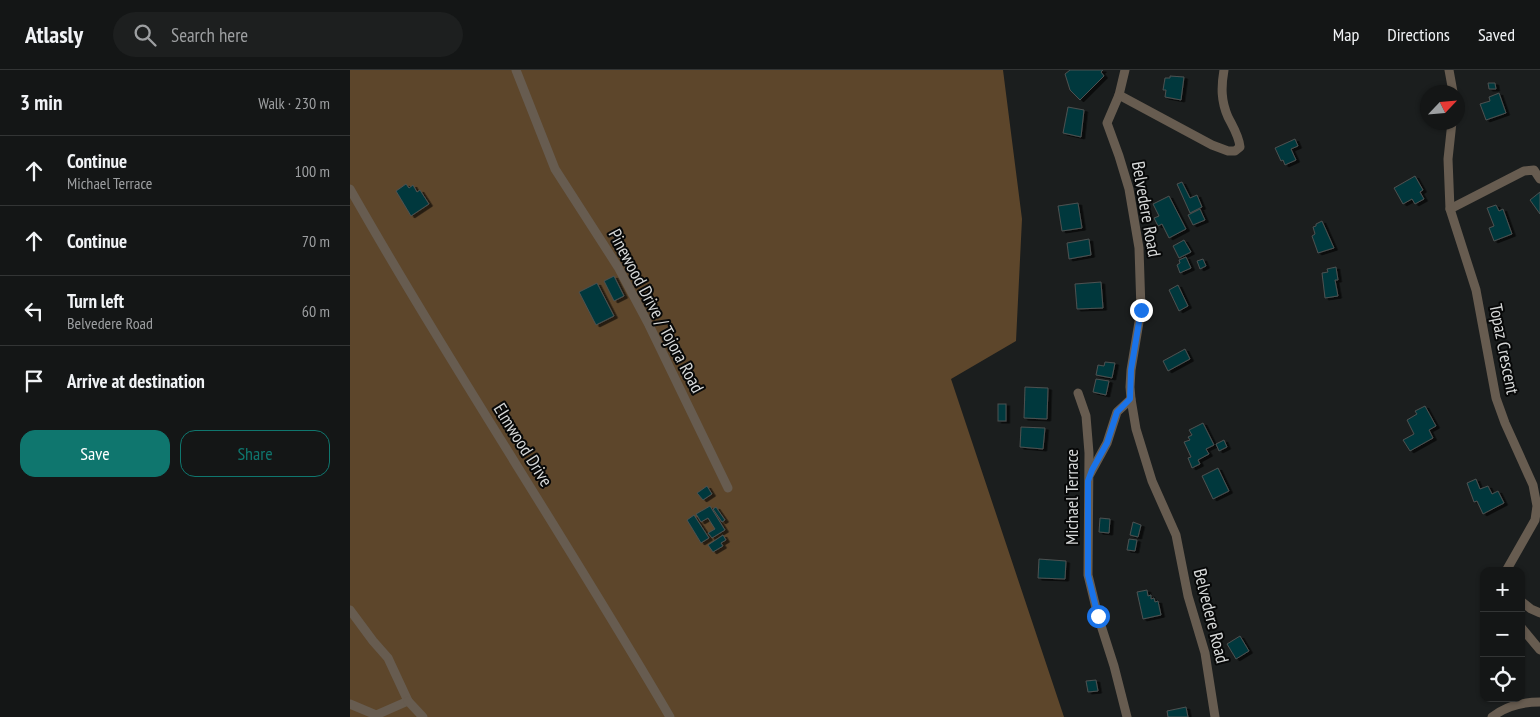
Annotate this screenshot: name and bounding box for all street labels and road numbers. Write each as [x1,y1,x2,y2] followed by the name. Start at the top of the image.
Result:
[1127,159,1166,259] street label: Belvedere Road
[603,225,709,397] street label: Pinewood Drive / Tojora Road
[1484,302,1525,396] street label: Topaz Crescent
[489,399,558,491] street label: Elmwood Drive
[1060,449,1083,545] street label: Michael Terrace
[1189,566,1234,666] street label: Belvedere Road

